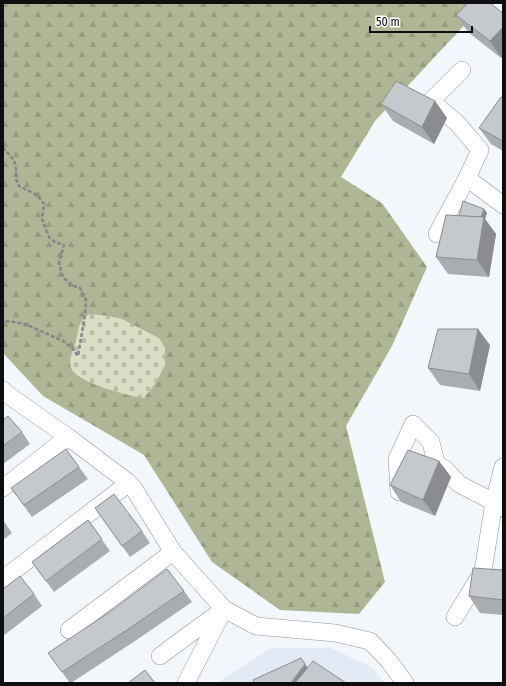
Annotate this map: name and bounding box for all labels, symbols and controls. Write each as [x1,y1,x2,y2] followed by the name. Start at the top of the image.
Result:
[370,8,472,34] scale bar
[376,15,400,29] text: 50 m

